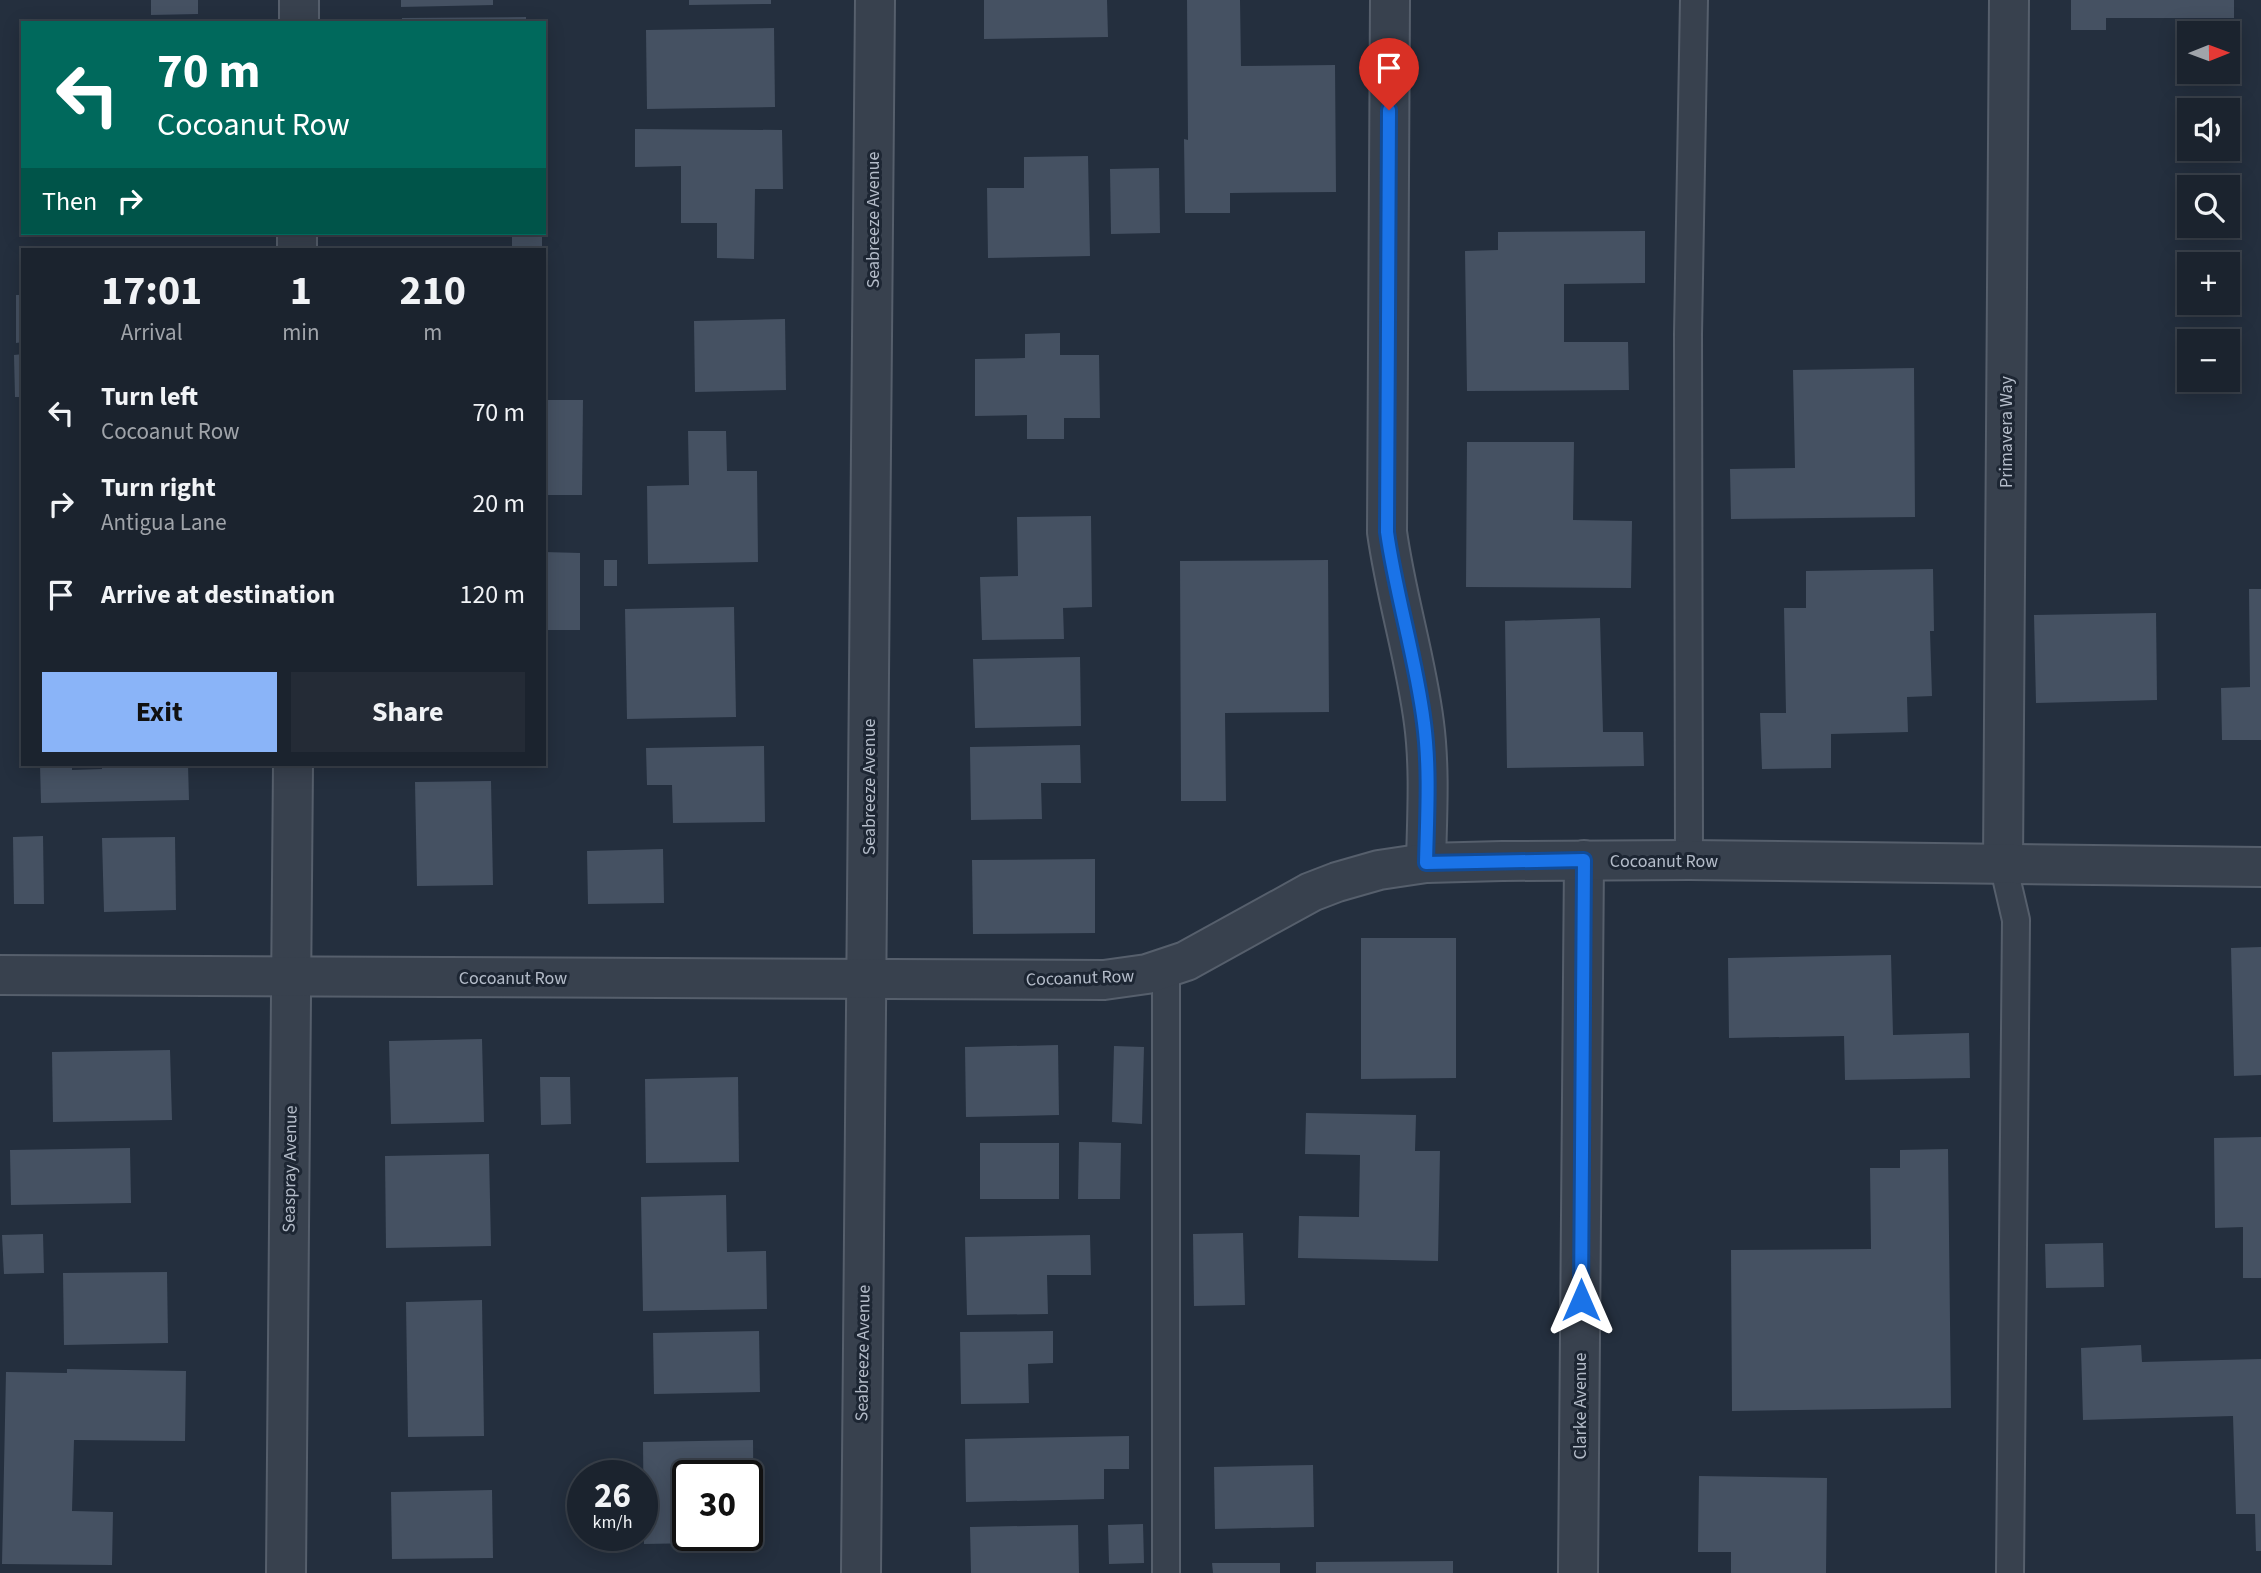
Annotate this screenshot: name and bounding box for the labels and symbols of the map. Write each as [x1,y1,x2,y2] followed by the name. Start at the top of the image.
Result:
[2177,21,2240,84] north arrow
[1359,38,1419,110] pin
[861,152,886,288] street label: Seabreeze Avenue
[1994,375,2019,488] street label: Primavera Way
[857,719,882,855] street label: Seabreeze Avenue
[1610,849,1718,874] street label: Cocoanut Row
[1025,964,1135,992] street label: Cocoanut Row
[459,966,567,991] street label: Cocoanut Row
[276,1105,304,1233] street label: Seaspray Avenue
[1544,1263,1618,1337] position arrow
[849,1284,877,1422] street label: Seabreeze Avenue
[1568,1353,1593,1459] street label: Clarke Avenue
[672,1460,763,1551] speed limit sign: 30

